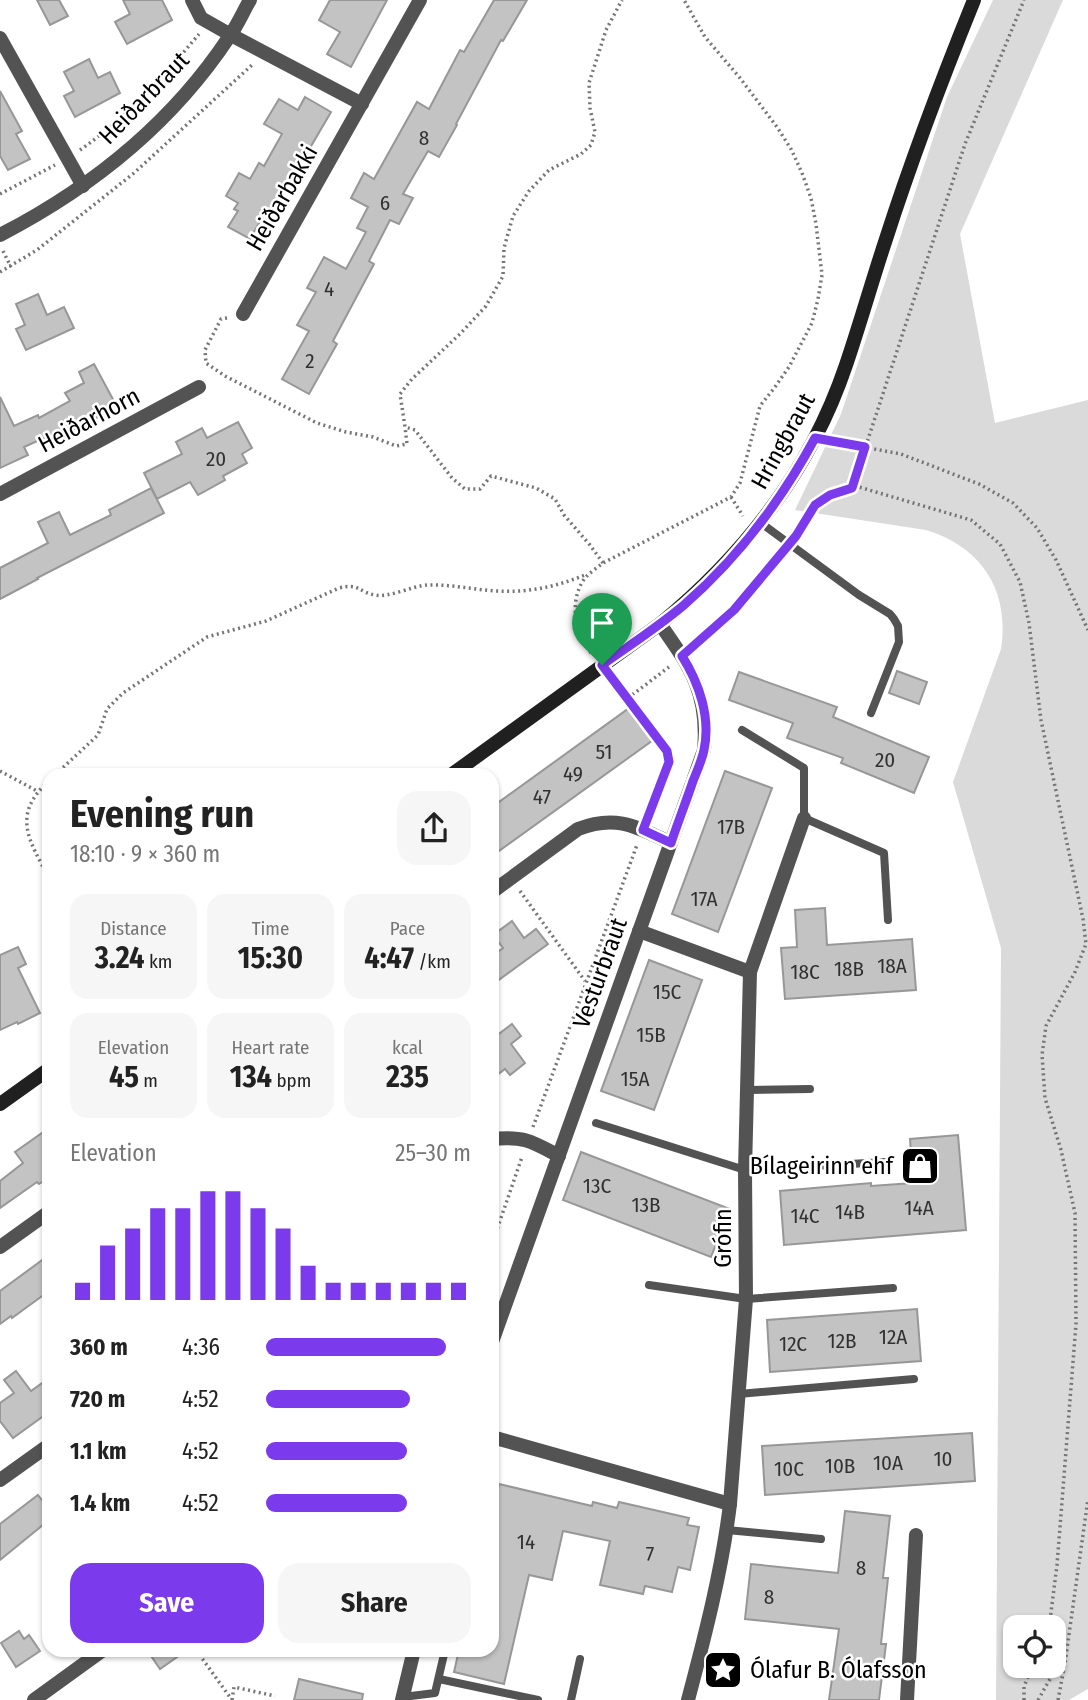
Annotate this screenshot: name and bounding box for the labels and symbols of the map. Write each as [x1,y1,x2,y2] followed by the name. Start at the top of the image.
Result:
[93,46,195,150] street label: Heiðarbraut
[419,125,429,151] house number: 8
[241,140,323,256] street label: Heiðarbakki
[380,190,390,216] house number: 6
[324,276,334,302] house number: 4
[305,348,315,374] house number: 2
[33,382,145,458] street label: Heiðarhorn
[745,388,821,494] street label: Hringbraut
[206,446,226,472] house number: 20
[572,593,632,665] pin
[596,739,612,765] house number: 51
[875,747,895,773] house number: 20
[563,761,583,787] house number: 49
[533,784,551,810] house number: 47
[717,814,745,840] house number: 17B
[690,886,718,912] house number: 17A
[567,914,633,1032] street label: Vesturbraut
[877,953,907,979] house number: 18A
[834,956,864,982] house number: 18B
[790,959,820,985] house number: 18C
[653,979,682,1005] house number: 15C
[636,1022,666,1048] house number: 15B
[621,1066,649,1092] house number: 15A
[899,1145,941,1187] shop icon: Bílageirinn ehf
[750,1152,895,1180] place label: Bílageirinn ehf
[583,1173,611,1199] house number: 13C
[631,1192,661,1218] house number: 13B
[904,1195,934,1221] house number: 14A
[835,1199,865,1225] house number: 14B
[790,1203,820,1229] house number: 14C
[709,1208,737,1268] street label: Grófin
[879,1324,907,1350] house number: 12A
[828,1328,856,1354] house number: 12B
[779,1331,807,1357] house number: 12C
[933,1446,953,1472] house number: 10
[873,1450,903,1476] house number: 10A
[825,1453,855,1479] house number: 10B
[774,1456,804,1482] house number: 10C
[517,1529,535,1555] house number: 14
[646,1541,654,1567] house number: 7
[856,1555,866,1581] house number: 8
[764,1584,774,1610] house number: 8
[702,1649,744,1691] place icon: Ólafur B. Ólafsson
[750,1656,927,1684] place label: Ólafur B. Ólafsson

